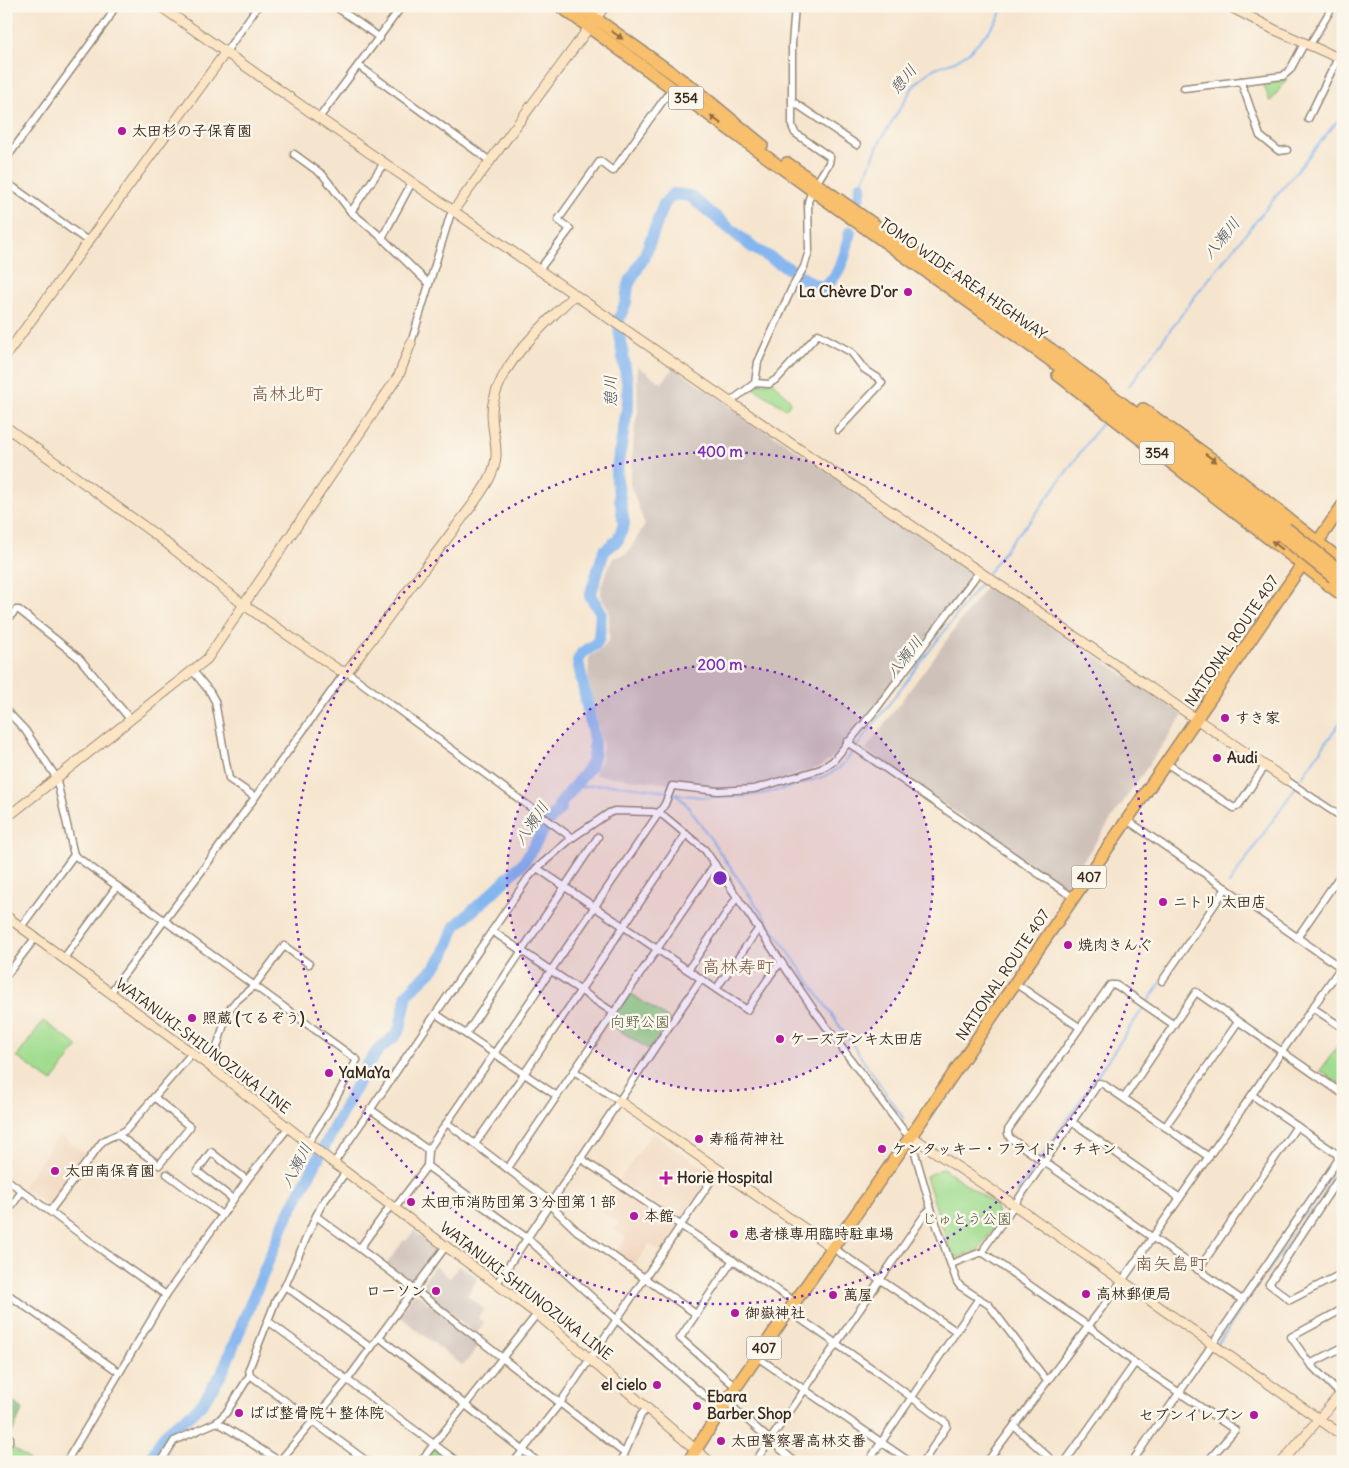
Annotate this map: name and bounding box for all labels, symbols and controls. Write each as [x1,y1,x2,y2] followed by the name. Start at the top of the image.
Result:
[610,30,624,40] one-way arrow
[885,60,921,98] water label: 憩川
[668,86,704,110] road number: 354
[710,115,723,126] one-way arrow
[132,121,252,140] place label: 太田杉の子保育園
[116,125,128,137] marker: 太田杉の子保育園
[876,213,1051,344] street label: TOMO WIDE AREA HIGHWAY
[1198,213,1244,263] water label: 八瀬川
[799,282,899,301] place label: La Chèvre D'or
[902,286,914,298] marker: La Chèvre D'or
[600,375,620,407] water label: 憩川
[251,382,323,405] district label: 高林北町
[697,442,743,461] text: 400 m
[1140,442,1174,464] road number: 354
[1204,453,1218,463] one-way arrow
[1270,540,1284,550] one-way arrow
[1181,572,1283,710] street label: NATIONAL ROUTE 407
[881,632,927,682] water label: 八瀬川
[698,655,742,674] text: 200 m
[1235,708,1280,727] place label: すき家
[1219,712,1231,724] marker: すき家
[1227,748,1258,767] place label: Audi
[1211,752,1223,764] marker: Audi
[509,798,553,848] water label: 八瀬川
[1072,866,1106,889] road number: 407
[711,869,729,887] centre of rings
[1173,892,1267,911] place label: ニトリ 太田店
[1157,896,1169,908] marker: ニトリ 太田店
[952,906,1054,1044] street label: NATIONAL ROUTE 407
[1078,935,1153,954] place label: 焼肉きんぐ
[1062,939,1074,951] marker: 焼肉きんぐ
[702,955,774,978] district label: 高林寿町
[112,974,295,1118] street label: WATANUKI-SHIUNOZUKA LINE
[202,1008,305,1028] place label: 照蔵 (てるぞう)
[186,1012,198,1024] marker: 照蔵 (てるぞう)
[610,1012,670,1031] park label: 向野公園
[790,1029,924,1048] place label: ケーズデンキ太田店
[774,1033,786,1045] marker: ケーズデンキ太田店
[338,1063,391,1082] place label: YaMaYa
[323,1067,335,1079] marker: YaMaYa
[709,1129,784,1148] place label: 寿稲荷神社
[693,1133,705,1145] marker: 寿稲荷神社
[276,1139,316,1191] water label: 八瀬川
[892,1139,1117,1158] place label: ケンタッキー・フライド・チキン
[876,1143,888,1155] marker: ケンタッキー・フライド・チキン
[65,1161,155,1180] place label: 太田南保育園
[49,1165,61,1177] marker: 太田南保育園
[677,1168,772,1188] place label: Horie Hospital
[659,1171,673,1185] marker: Horie Hospital
[421,1192,616,1211] place label: 太田市消防団第３分団第１部
[405,1196,417,1208] marker: 太田市消防団第３分団第１部
[644,1206,674,1225] place label: 本館
[922,1209,1012,1228] park label: じゅとう公園
[628,1210,640,1222] marker: 本館
[436,1217,617,1364] street label: WATANUKI-SHIUNOZUKA LINE
[744,1224,894,1243] place label: 患者様専用臨時駐車場
[728,1228,740,1240] marker: 患者様専用臨時駐車場
[1135,1252,1207,1275] district label: 南矢島町
[366,1281,426,1300] place label: ローソン
[1096,1284,1171,1303] place label: 高林郵便局
[430,1285,442,1297] marker: ローソン
[843,1285,873,1304] place label: 萬屋
[1080,1288,1092,1300] marker: 高林郵便局
[827,1289,839,1301] marker: 萬屋
[745,1303,805,1322] place label: 御嶽神社
[729,1307,741,1319] marker: 御嶽神社
[746,1336,782,1360] road number: 407
[601,1375,648,1394] place label: el cielo
[651,1379,663,1391] marker: el cielo
[707,1387,792,1424] place label: Ebara Barber Shop
[691,1400,703,1412] marker: Ebara Barber Shop
[249,1403,384,1422] place label: ばば整骨院＋整体院
[1139,1405,1244,1424] place label: セブンイレブン
[233,1407,245,1419] marker: ばば整骨院＋整体院
[1248,1409,1260,1421] marker: セブンイレブン
[731,1431,866,1450] place label: 太田警察署高林交番
[715,1435,727,1447] marker: 太田警察署高林交番

